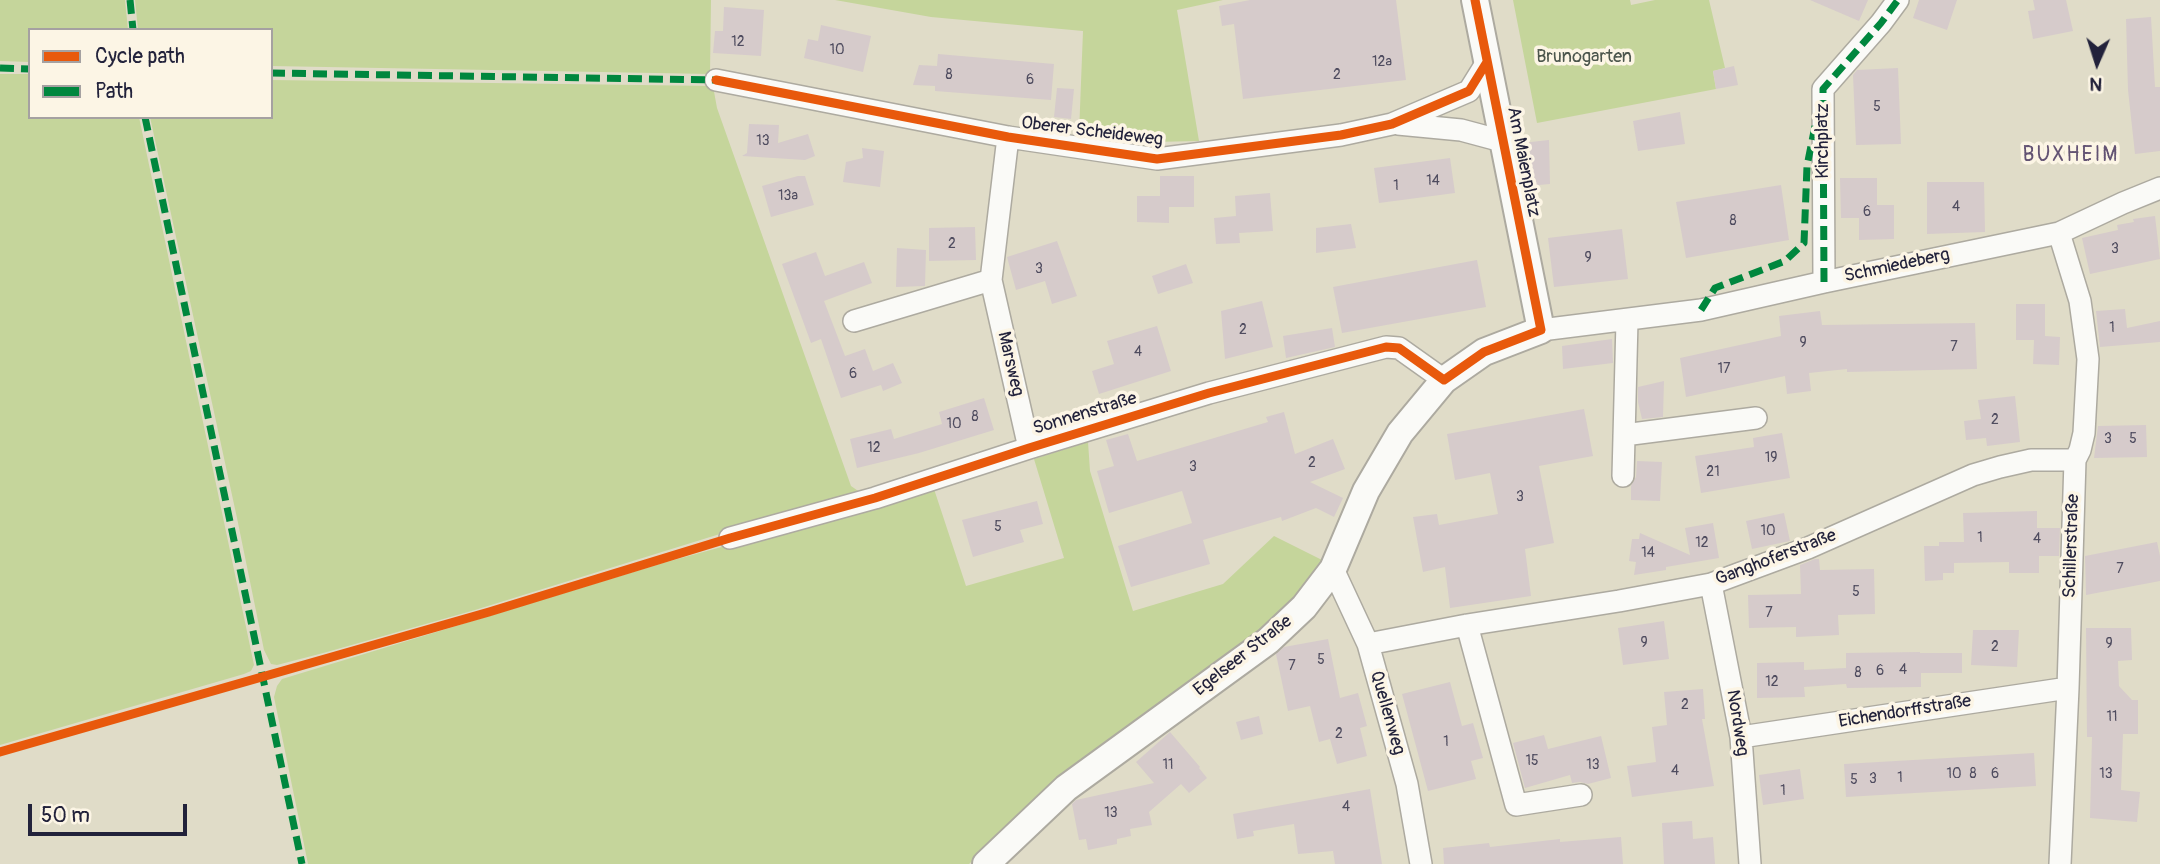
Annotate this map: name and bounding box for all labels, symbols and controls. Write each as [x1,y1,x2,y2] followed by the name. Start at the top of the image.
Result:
[28,28,273,119] legend
[2062,28,2132,98] north arrow
[731,34,745,50] house number: 12
[829,42,845,58] house number: 10
[95,43,185,70] text: Cycle path
[1536,46,1632,68] park label: Brunogarten
[1372,54,1392,70] house number: 12a
[945,67,953,83] house number: 8
[1333,67,1341,83] house number: 2
[1026,72,1034,88] house number: 6
[2089,72,2103,96] text: N
[95,78,133,105] text: Path
[1873,99,1881,115] house number: 5
[1812,103,1834,179] street label: Kirchplatz
[1502,105,1544,219] street label: Am Maienplatz
[1020,113,1164,151] street label: Oberer Scheideweg
[756,133,770,149] house number: 13
[2023,143,2119,169] district label: BUXHEIM
[1426,173,1440,189] house number: 14
[1393,178,1399,194] house number: 1
[778,188,798,204] house number: 13a
[1952,199,1960,215] house number: 4
[1863,204,1871,220] house number: 6
[1729,213,1737,229] house number: 8
[948,236,956,252] house number: 2
[2111,241,2119,257] house number: 3
[1842,244,1952,288] street label: Schmiedeberg
[1584,250,1592,266] house number: 9
[1035,261,1043,277] house number: 3
[2109,320,2115,336] house number: 1
[1239,322,1247,338] house number: 2
[992,329,1028,399] street label: Marsweg
[1799,335,1807,351] house number: 9
[1950,339,1958,355] house number: 7
[1134,344,1142,360] house number: 4
[1718,361,1730,377] house number: 17
[849,366,857,382] house number: 6
[1030,388,1140,440] street label: Sonnenstraße
[971,409,979,425] house number: 8
[1991,412,1999,428] house number: 2
[946,416,962,432] house number: 10
[2104,431,2112,447] house number: 3
[2129,431,2137,447] house number: 5
[867,440,881,456] house number: 12
[1765,450,1777,466] house number: 19
[1308,455,1316,471] house number: 2
[1189,459,1197,475] house number: 3
[1706,464,1720,480] house number: 21
[1516,489,1524,505] house number: 3
[2059,494,2085,598] street label: Schillerstraße
[994,519,1002,535] house number: 5
[1760,523,1776,539] house number: 10
[1713,525,1839,591] street label: Ganghoferstraße
[1977,530,1983,546] house number: 1
[2033,531,2041,547] house number: 4
[1695,535,1709,551] house number: 12
[1641,545,1655,561] house number: 14
[2116,561,2124,577] house number: 7
[1852,584,1860,600] house number: 5
[1765,605,1773,621] house number: 7
[1189,611,1297,701] street label: Egelseer Straße
[1640,635,1648,651] house number: 9
[2105,636,2113,652] house number: 9
[1991,639,1999,655] house number: 2
[1317,652,1325,668] house number: 5
[1288,658,1296,674] house number: 7
[1899,662,1907,678] house number: 4
[1876,663,1884,679] house number: 6
[1854,665,1862,681] house number: 8
[1365,669,1409,757] street label: Quellenweg
[1765,674,1779,690] house number: 12
[1721,688,1753,758] street label: Nordweg
[1837,691,1973,733] street label: Eichendorffstraße
[1681,697,1689,713] house number: 2
[2107,709,2117,725] house number: 11
[1335,726,1343,742] house number: 2
[1443,734,1449,750] house number: 1
[1525,753,1539,769] house number: 15
[1163,757,1173,773] house number: 11
[1586,757,1600,773] house number: 13
[1671,763,1679,779] house number: 4
[1946,766,1962,782] house number: 10
[1969,766,1977,782] house number: 8
[1991,766,1999,782] house number: 6
[2099,766,2113,782] house number: 13
[1897,770,1903,786] house number: 1
[1869,771,1877,787] house number: 3
[1850,772,1858,788] house number: 5
[1780,783,1786,799] house number: 1
[32,790,191,834] scale bar
[1342,799,1350,815] house number: 4
[41,802,90,829] text: 50 m
[1104,805,1118,821] house number: 13

